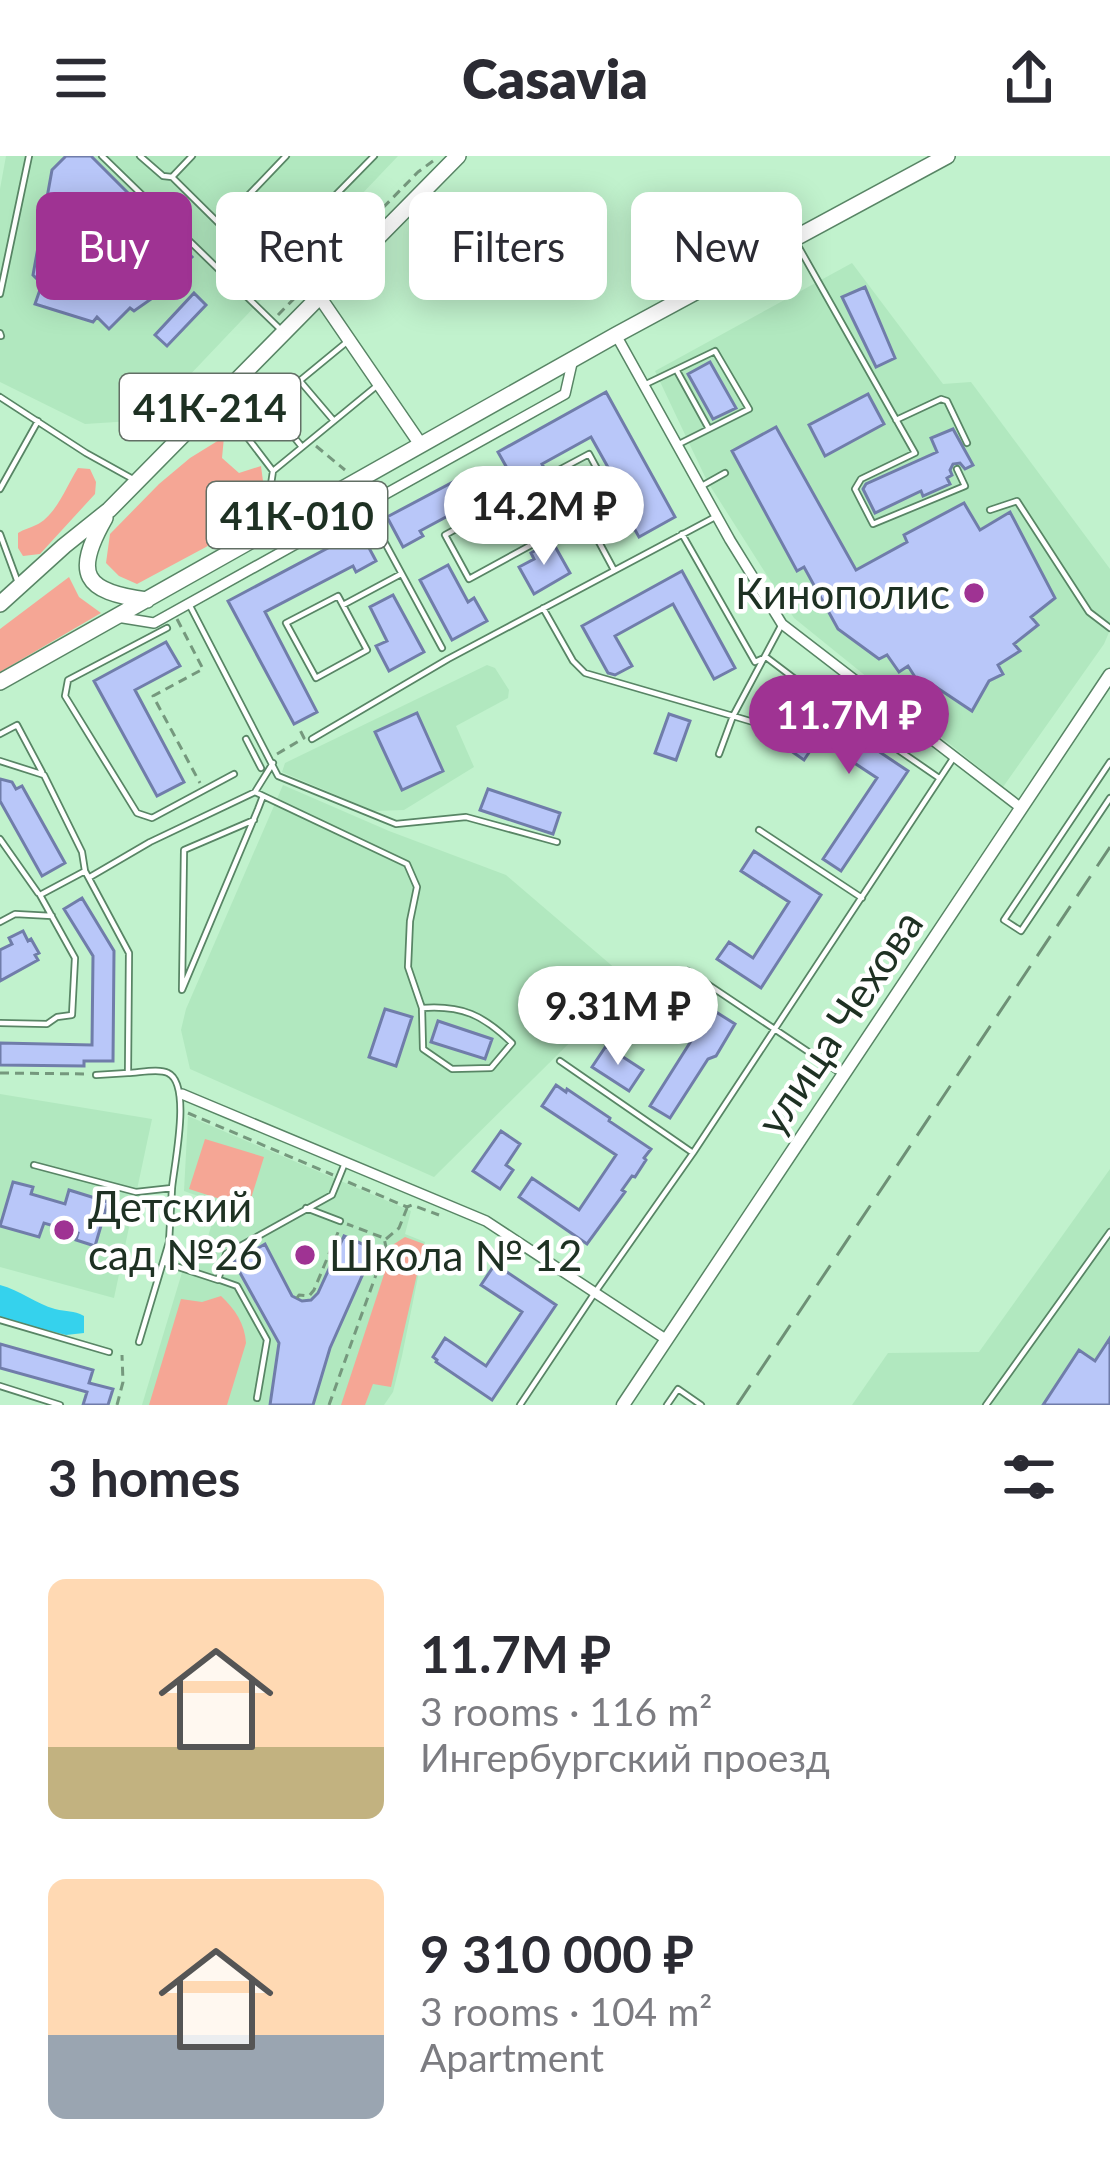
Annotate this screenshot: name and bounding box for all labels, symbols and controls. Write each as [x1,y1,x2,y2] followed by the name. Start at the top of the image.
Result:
[48,45,114,111] icon: menu
[996,45,1062,111] icon: share
[462,46,648,111] text: Casavia
[36,192,192,300] chip: Buy
[216,192,385,300] chip: Rent
[409,192,607,300] chip: Filters
[631,192,802,300] chip: New
[120,374,300,440] road number: 41К-214
[433,466,655,568] pin: 14.2M ₽
[207,482,387,548] road number: 41К-010
[471,482,617,528] text: 14.2M ₽
[735,568,950,618] place label: Кинополис
[961,580,987,606] marker: Кинополис
[738,675,960,777] pin: 11.7M ₽
[776,691,922,737] text: 11.7M ₽
[746,900,932,1144] street label: улица Чехова
[507,966,729,1068] pin: 9.31M ₽
[545,982,691,1028] text: 9.31M ₽
[88,1181,263,1279] place label: Детский сад №26
[51,1217,77,1243] marker: Детский сад №26
[329,1230,582,1280] place label: Школа № 12
[292,1242,318,1268] marker: Школа № 12
[996,1444,1062,1510] icon: filters
[48,1447,240,1508] text: 3 homes
[420,1623,611,1684] text: 11.7M ₽
[144,1627,288,1771] icon: home
[420,1688,712,1734] text: 3 rooms · 116 m²
[420,1734,830,1780] text: Ингербургский проезд
[420,1923,694,1984] text: 9 310 000 ₽
[144,1927,288,2071] icon: home
[420,1988,712,2034] text: 3 rooms · 104 m²
[420,2034,604,2080] text: Apartment

